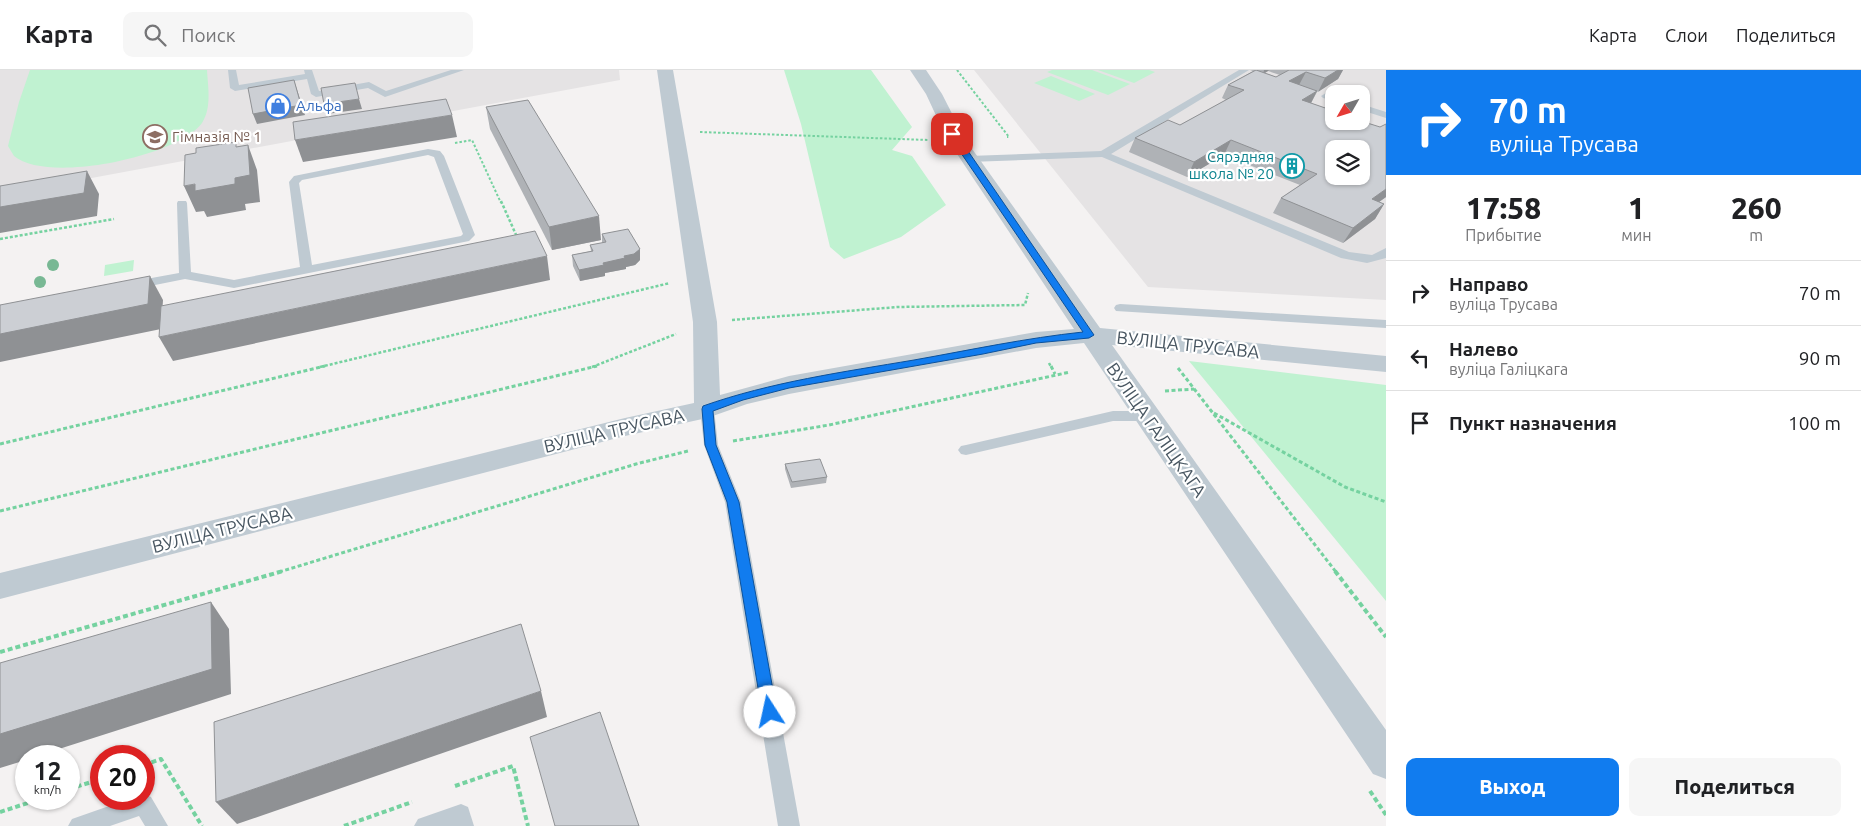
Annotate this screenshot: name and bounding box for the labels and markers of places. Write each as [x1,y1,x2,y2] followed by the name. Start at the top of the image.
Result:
[265,93,291,119] shop icon: Альфа
[296,97,342,114] place label: Альфа
[931,113,973,155] pin
[142,124,168,150] school or university icon: Гімназія № 1
[172,128,262,145] place label: Гімназія № 1
[1189,148,1274,182] place label: Сярэдняя школа № 20
[1279,153,1305,179] building icon: Сярэдняя школа № 20

